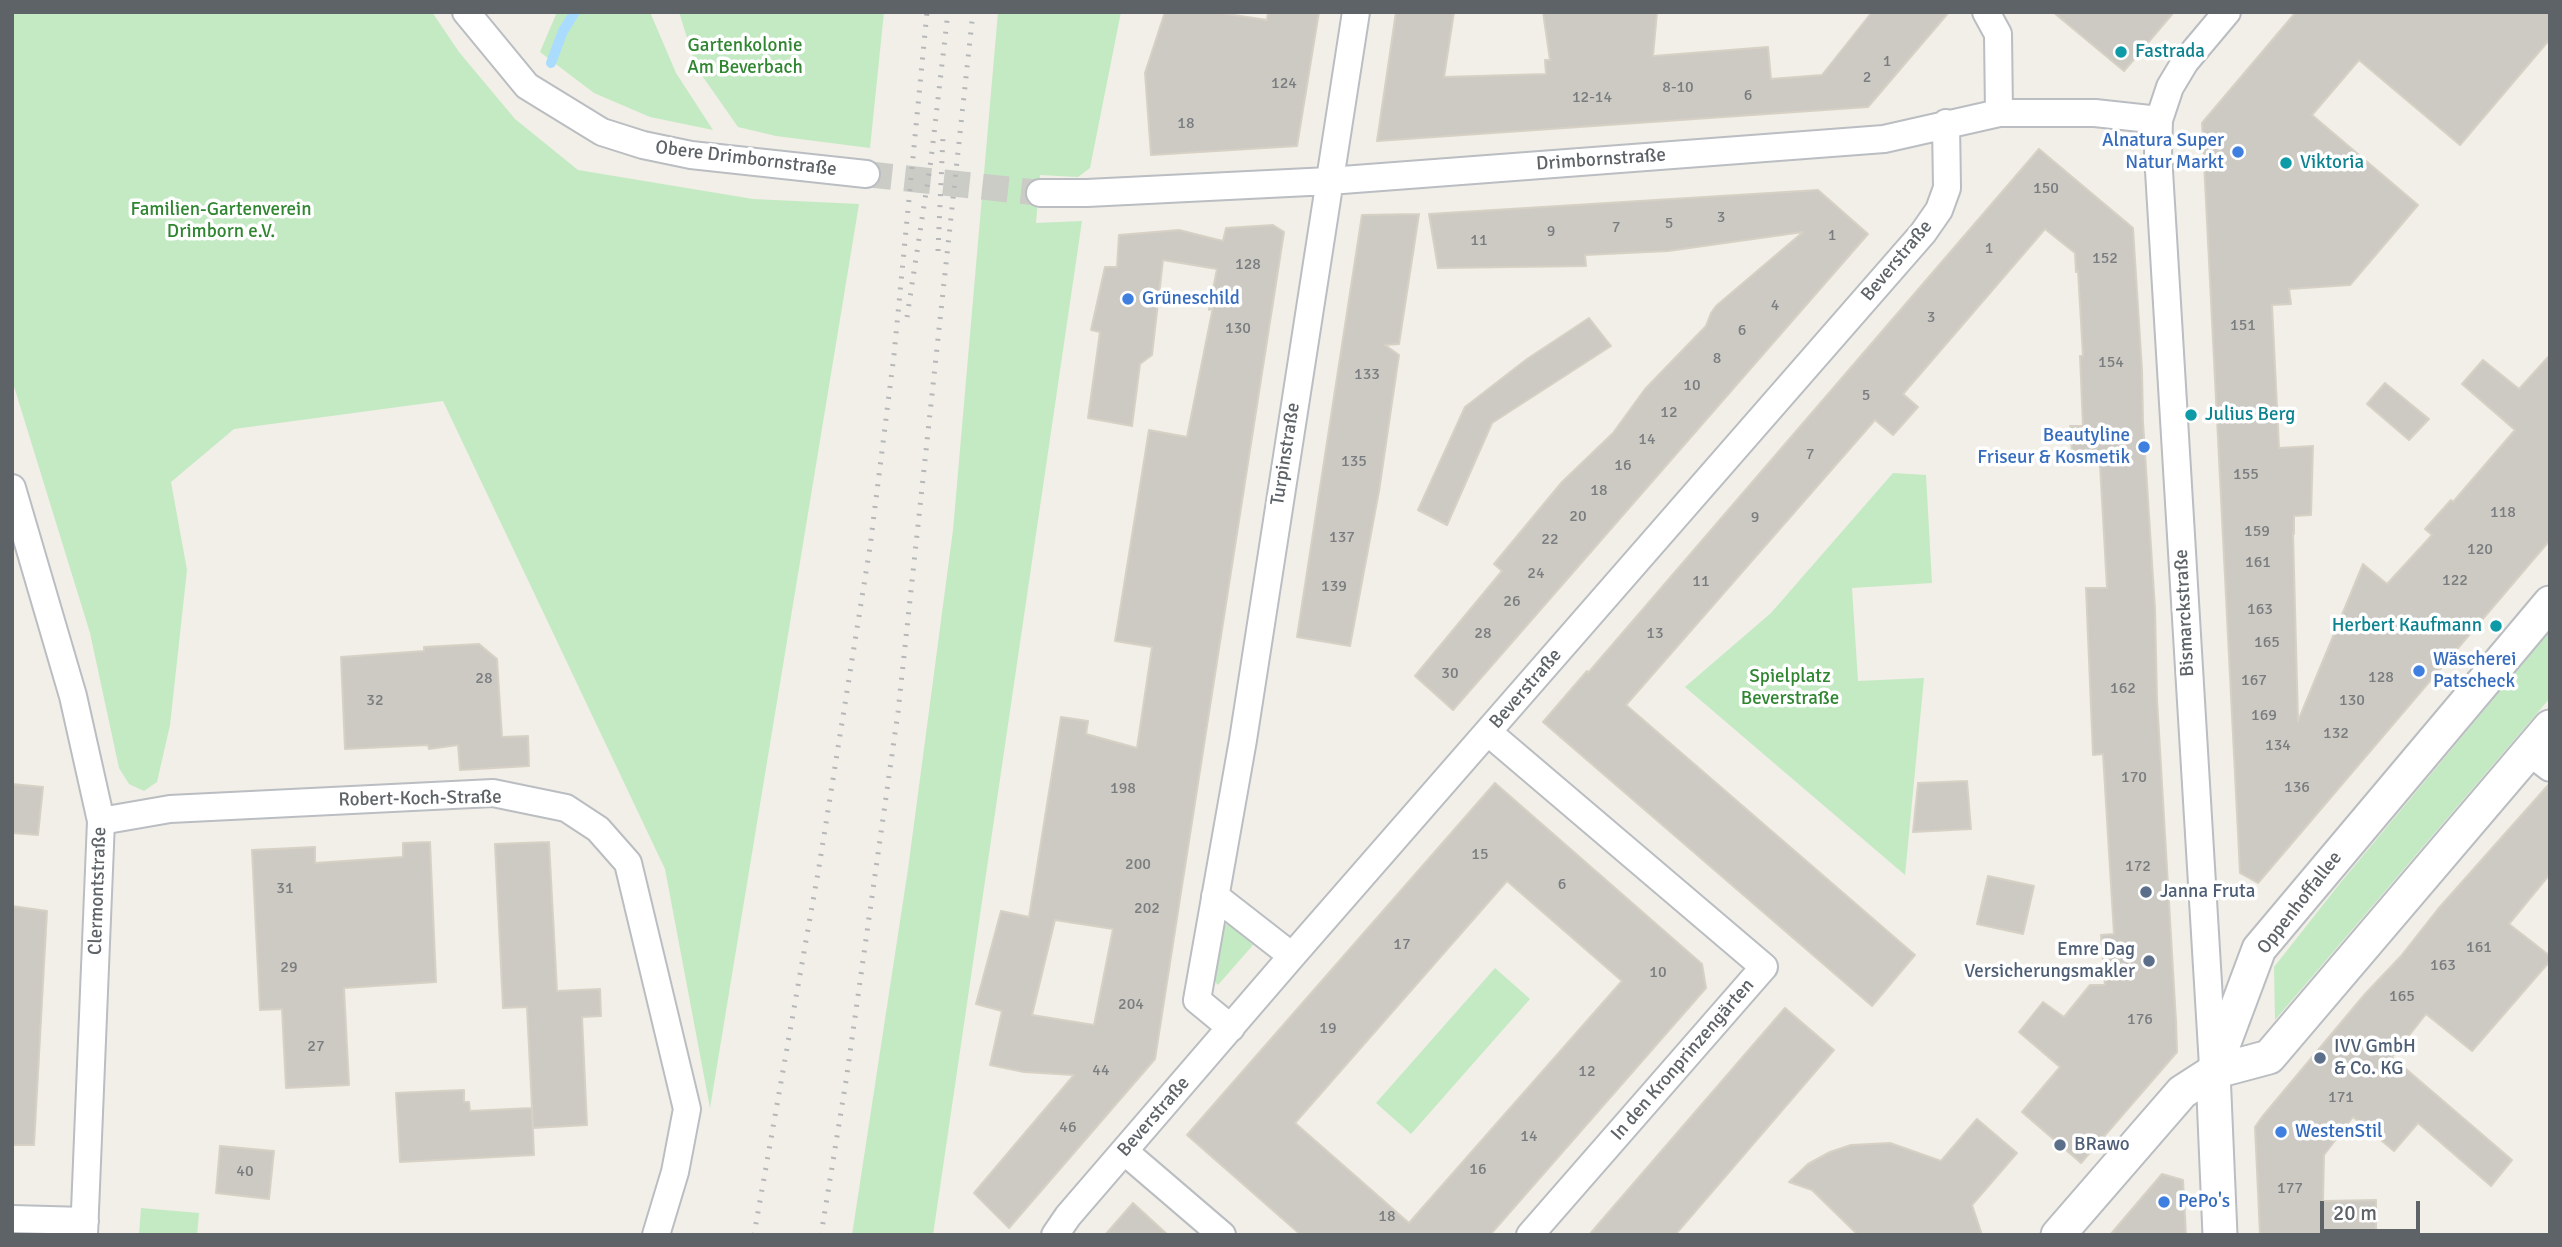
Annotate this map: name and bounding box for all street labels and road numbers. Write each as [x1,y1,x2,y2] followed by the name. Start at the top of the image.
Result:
[654,137,838,181] street label: Obere Drimbornstraße
[1535,144,1667,176] street label: Drimbornstraße
[1857,216,1937,306] street label: Beverstraße
[1267,401,1305,507] street label: Turpinstraße
[2170,549,2200,677] street label: Bismarckstraße
[1485,644,1567,734] street label: Beverstraße
[338,786,502,812] street label: Robert-Koch-Straße
[84,827,112,955] street label: Clermontstraße
[2253,847,2347,959] street label: Oppenhoffallee
[1607,974,1759,1146] street label: In den Kronprinzengärten
[1113,1072,1195,1162] street label: Beverstraße

